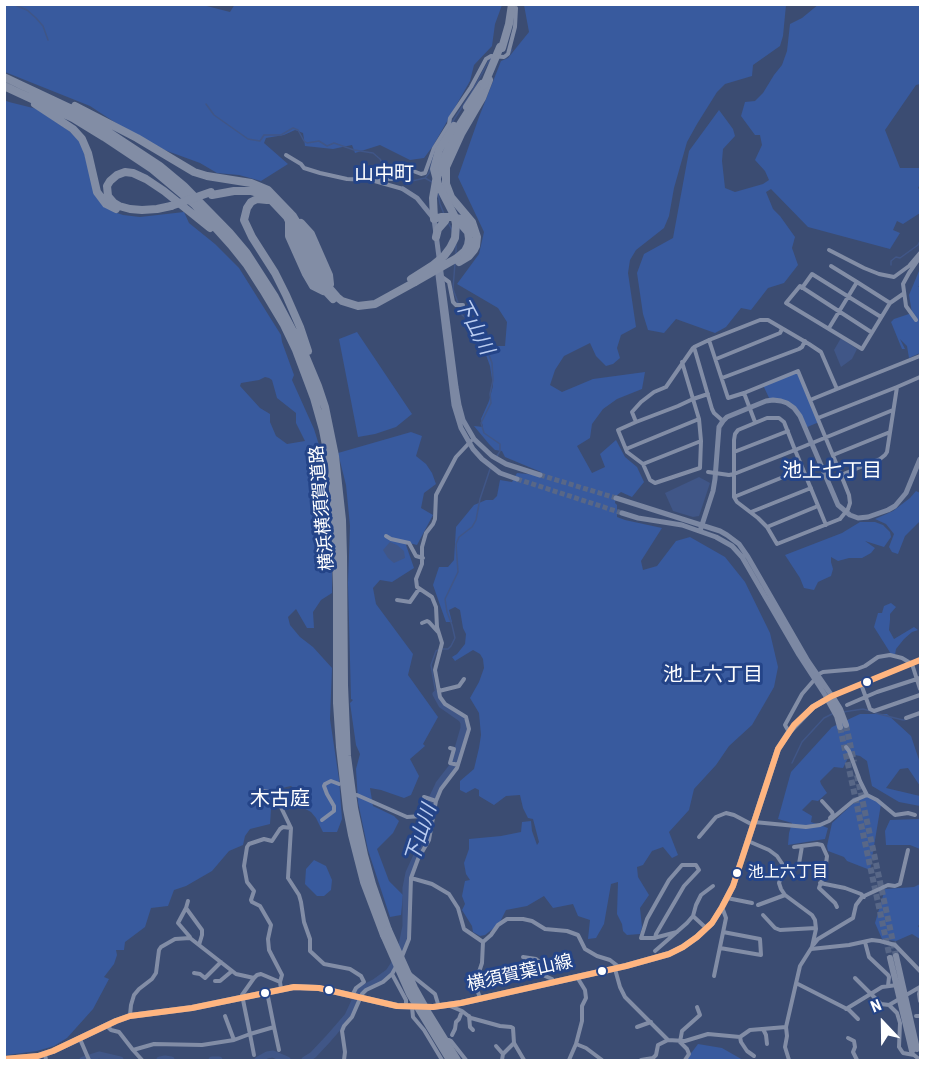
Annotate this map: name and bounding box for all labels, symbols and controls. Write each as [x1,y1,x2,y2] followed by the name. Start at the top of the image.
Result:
[354,163,414,187] district label: 山中町
[448,295,498,359] water label: 下山川
[307,444,339,572] street label: 横浜横須賀道路
[782,460,882,484] district label: 池上七丁目
[663,664,763,688] district label: 池上六丁目
[861,676,873,688] unlabelled marker
[250,788,310,812] district label: 木古庭
[401,802,443,866] water label: 下山川
[748,863,828,883] place label: 池上六丁目
[731,867,743,879] marker: 池上六丁目
[465,951,575,997] street label: 横須賀葉山線
[596,965,608,977] unlabelled marker
[323,984,335,996] unlabelled marker
[259,987,271,999] unlabelled marker
[853,993,913,1053] north arrow
[868,995,884,1016] text: N

